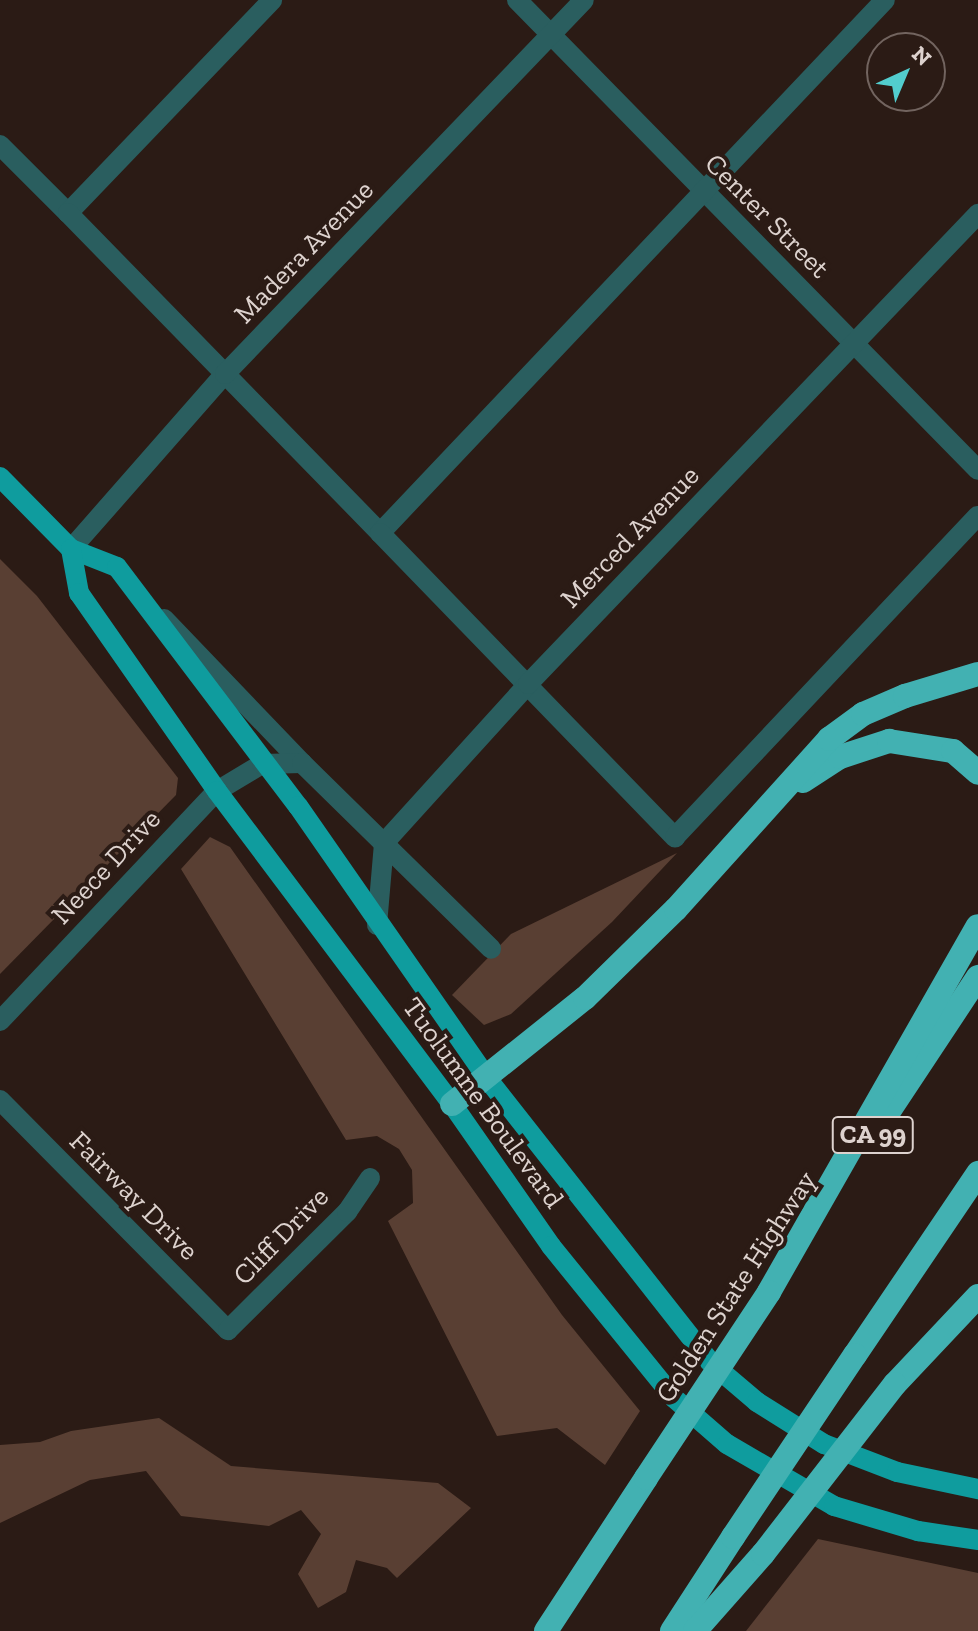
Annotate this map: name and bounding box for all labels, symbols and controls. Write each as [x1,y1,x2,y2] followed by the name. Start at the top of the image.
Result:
[866,32,946,112] north arrow
[906,40,937,71] text: N
[698,147,836,285] street label: Center Street
[227,173,381,331] street label: Madera Avenue
[553,459,707,615] street label: Merced Avenue
[44,803,168,931] street label: Neece Drive
[395,991,571,1215] street label: Tuolumne Boulevard
[831,1113,915,1157] road number: CA 99
[62,1124,206,1268] street label: Fairway Drive
[649,1165,823,1409] street label: Golden State Highway
[226,1180,336,1292] street label: Cliff Drive

